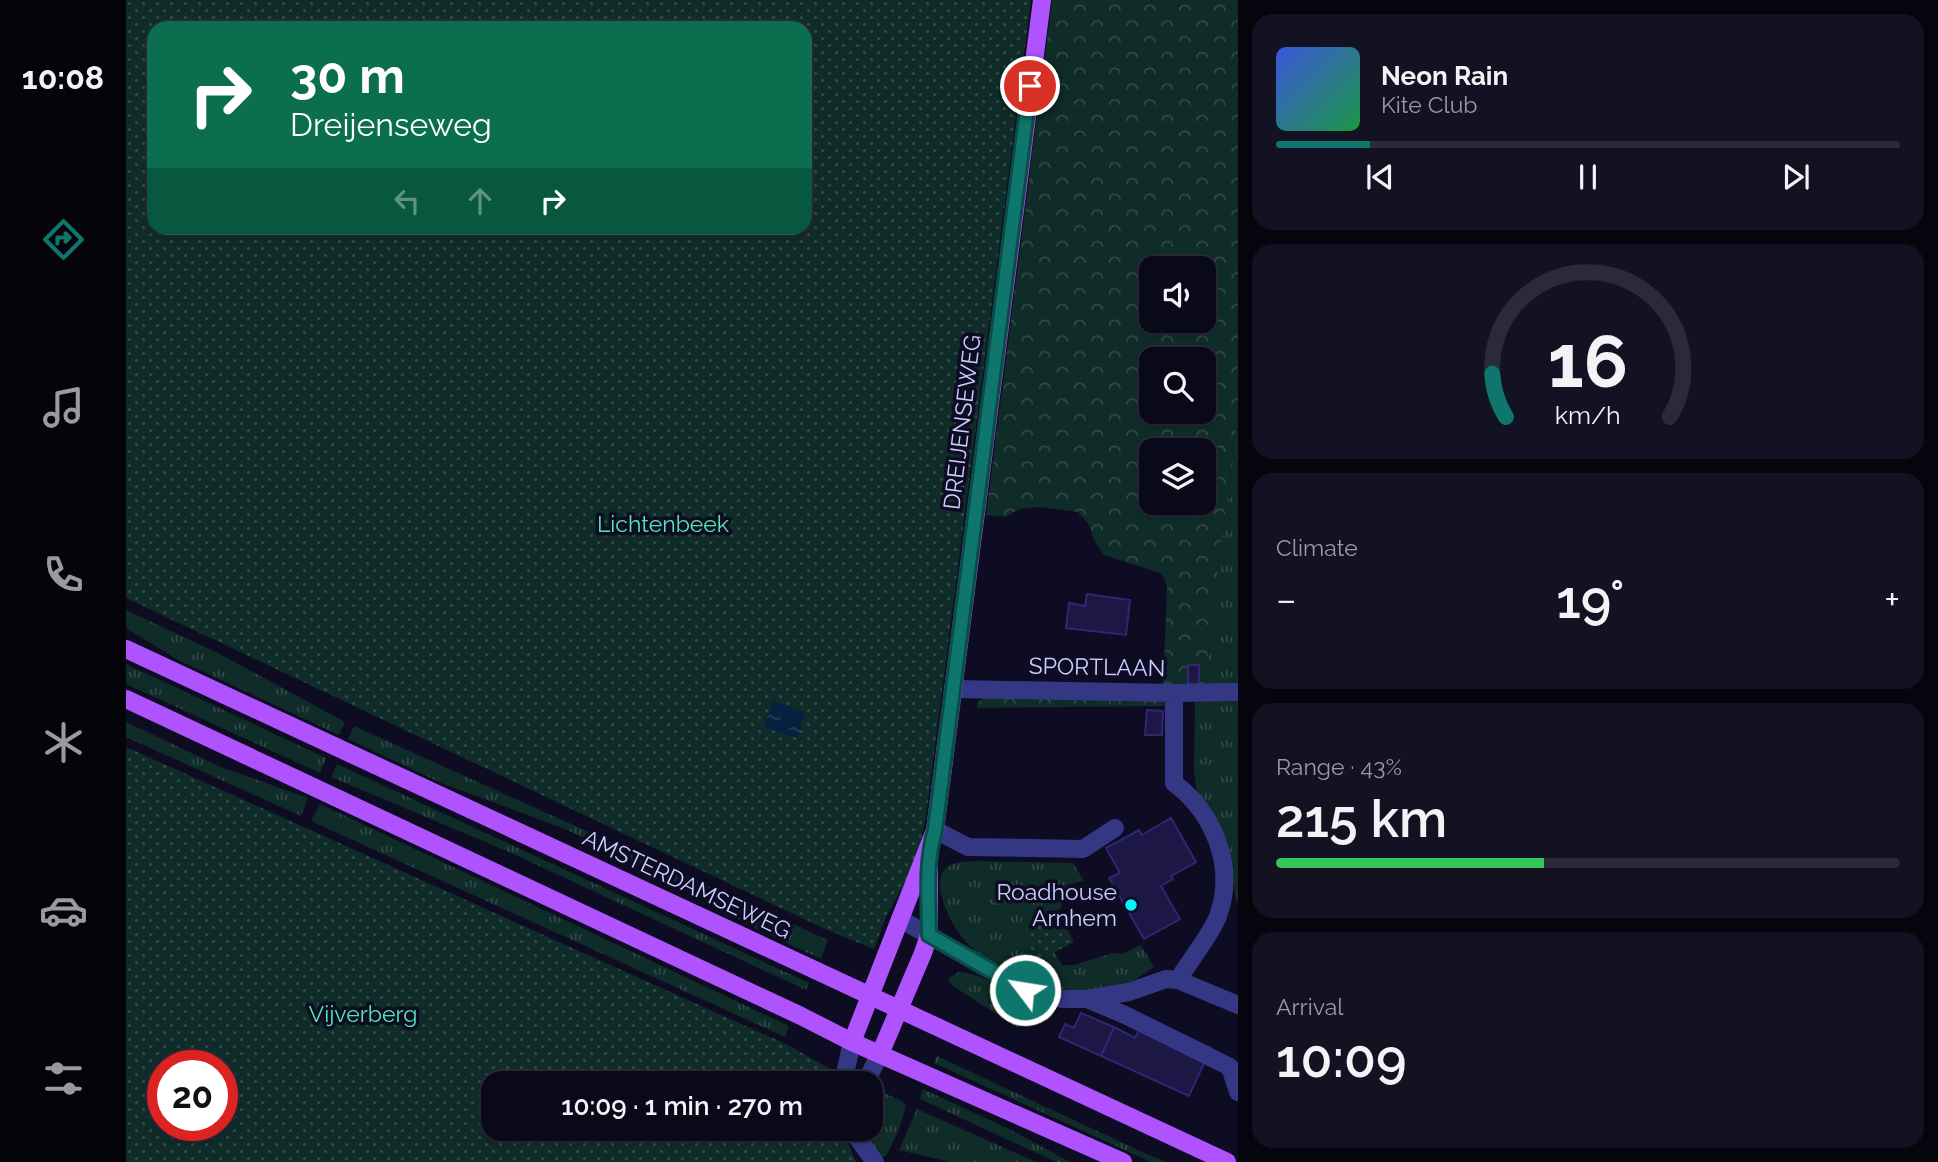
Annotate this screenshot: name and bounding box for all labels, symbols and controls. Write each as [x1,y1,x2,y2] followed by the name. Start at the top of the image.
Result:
[290,47,405,104] text: 30 m
[175,49,266,140] icon: right
[1000,56,1060,116] pin
[22,59,104,96] text: 10:08
[1381,61,1508,91] text: Neon Rain
[1011,67,1049,105] icon: arrive
[1381,91,1478,118] text: Kite Club
[290,106,492,143] text: Dreijenseweg
[1361,158,1399,196] icon: previous
[1569,158,1607,196] icon: pause
[1777,158,1815,196] icon: next
[388,182,426,220] icon: left
[461,182,499,220] icon: ahead
[534,182,572,220] icon: right
[39,215,88,264] icon: directions
[1139,256,1216,515] map controls
[1139,256,1216,333] button: sound
[1548,320,1628,405] text: 16
[937,333,986,511] street label: DREIJENSEWEG
[1139,347,1216,424] button: search
[39,383,88,432] icon: music
[1555,400,1621,430] text: km/h
[1139,438,1216,515] button: layers
[597,510,729,537] park label: Lichtenbeek
[1276,534,1358,561] text: Climate
[39,550,88,599] icon: phone
[1556,569,1624,630] text: 19°
[1276,577,1296,622] text: −
[1884,577,1900,622] text: +
[1028,652,1166,681] street label: SPORTLAAN
[39,718,88,767] icon: climate
[1276,753,1402,780] text: Range · 43%
[1276,788,1447,849] text: 215 km
[579,823,796,944] street label: AMSTERDAMSEWEG
[996,878,1117,931] place label: Roadhouse Arnhem
[39,886,88,935] icon: car
[1123,897,1139,913] marker: Roadhouse Arnhem
[988,953,1062,1027] position arrow
[1276,993,1343,1020] text: Arrival
[309,1000,417,1027] park label: Vijverberg
[1276,1028,1407,1089] text: 10:09
[147,1050,238,1141] speed limit sign: 20
[39,1054,88,1103] icon: filters
[561,1091,803,1121] text: 10:09 · 1 min · 270 m

